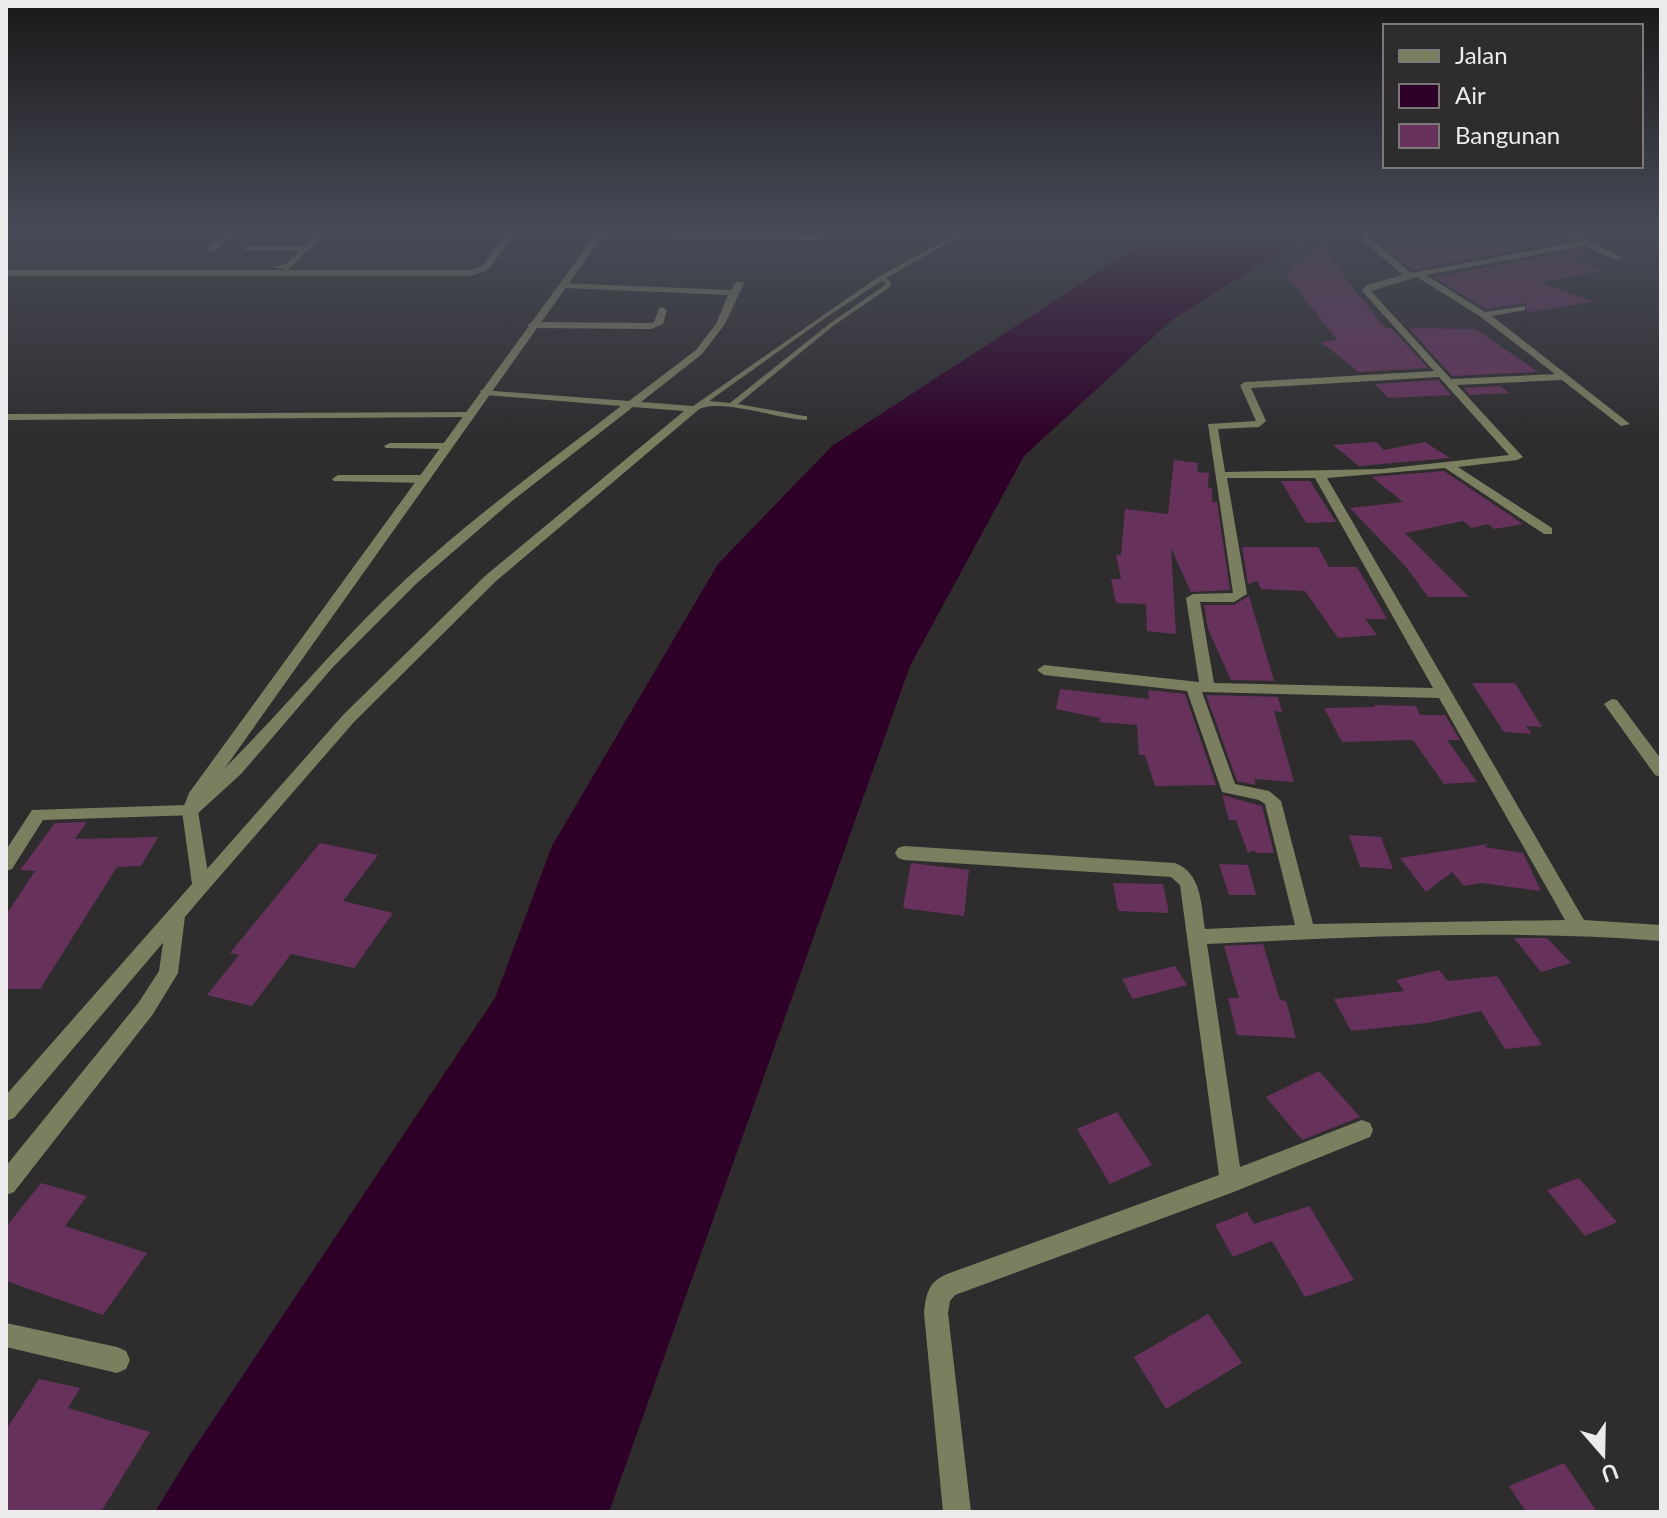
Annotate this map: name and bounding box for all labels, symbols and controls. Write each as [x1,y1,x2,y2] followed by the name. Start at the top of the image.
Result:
[1383,24,1643,168] legend
[1455,40,1508,69] text: Jalan
[1455,80,1486,109] text: Air
[1455,120,1560,149] text: Bangunan
[1563,1414,1643,1494] north arrow
[1598,1458,1622,1489] text: U

